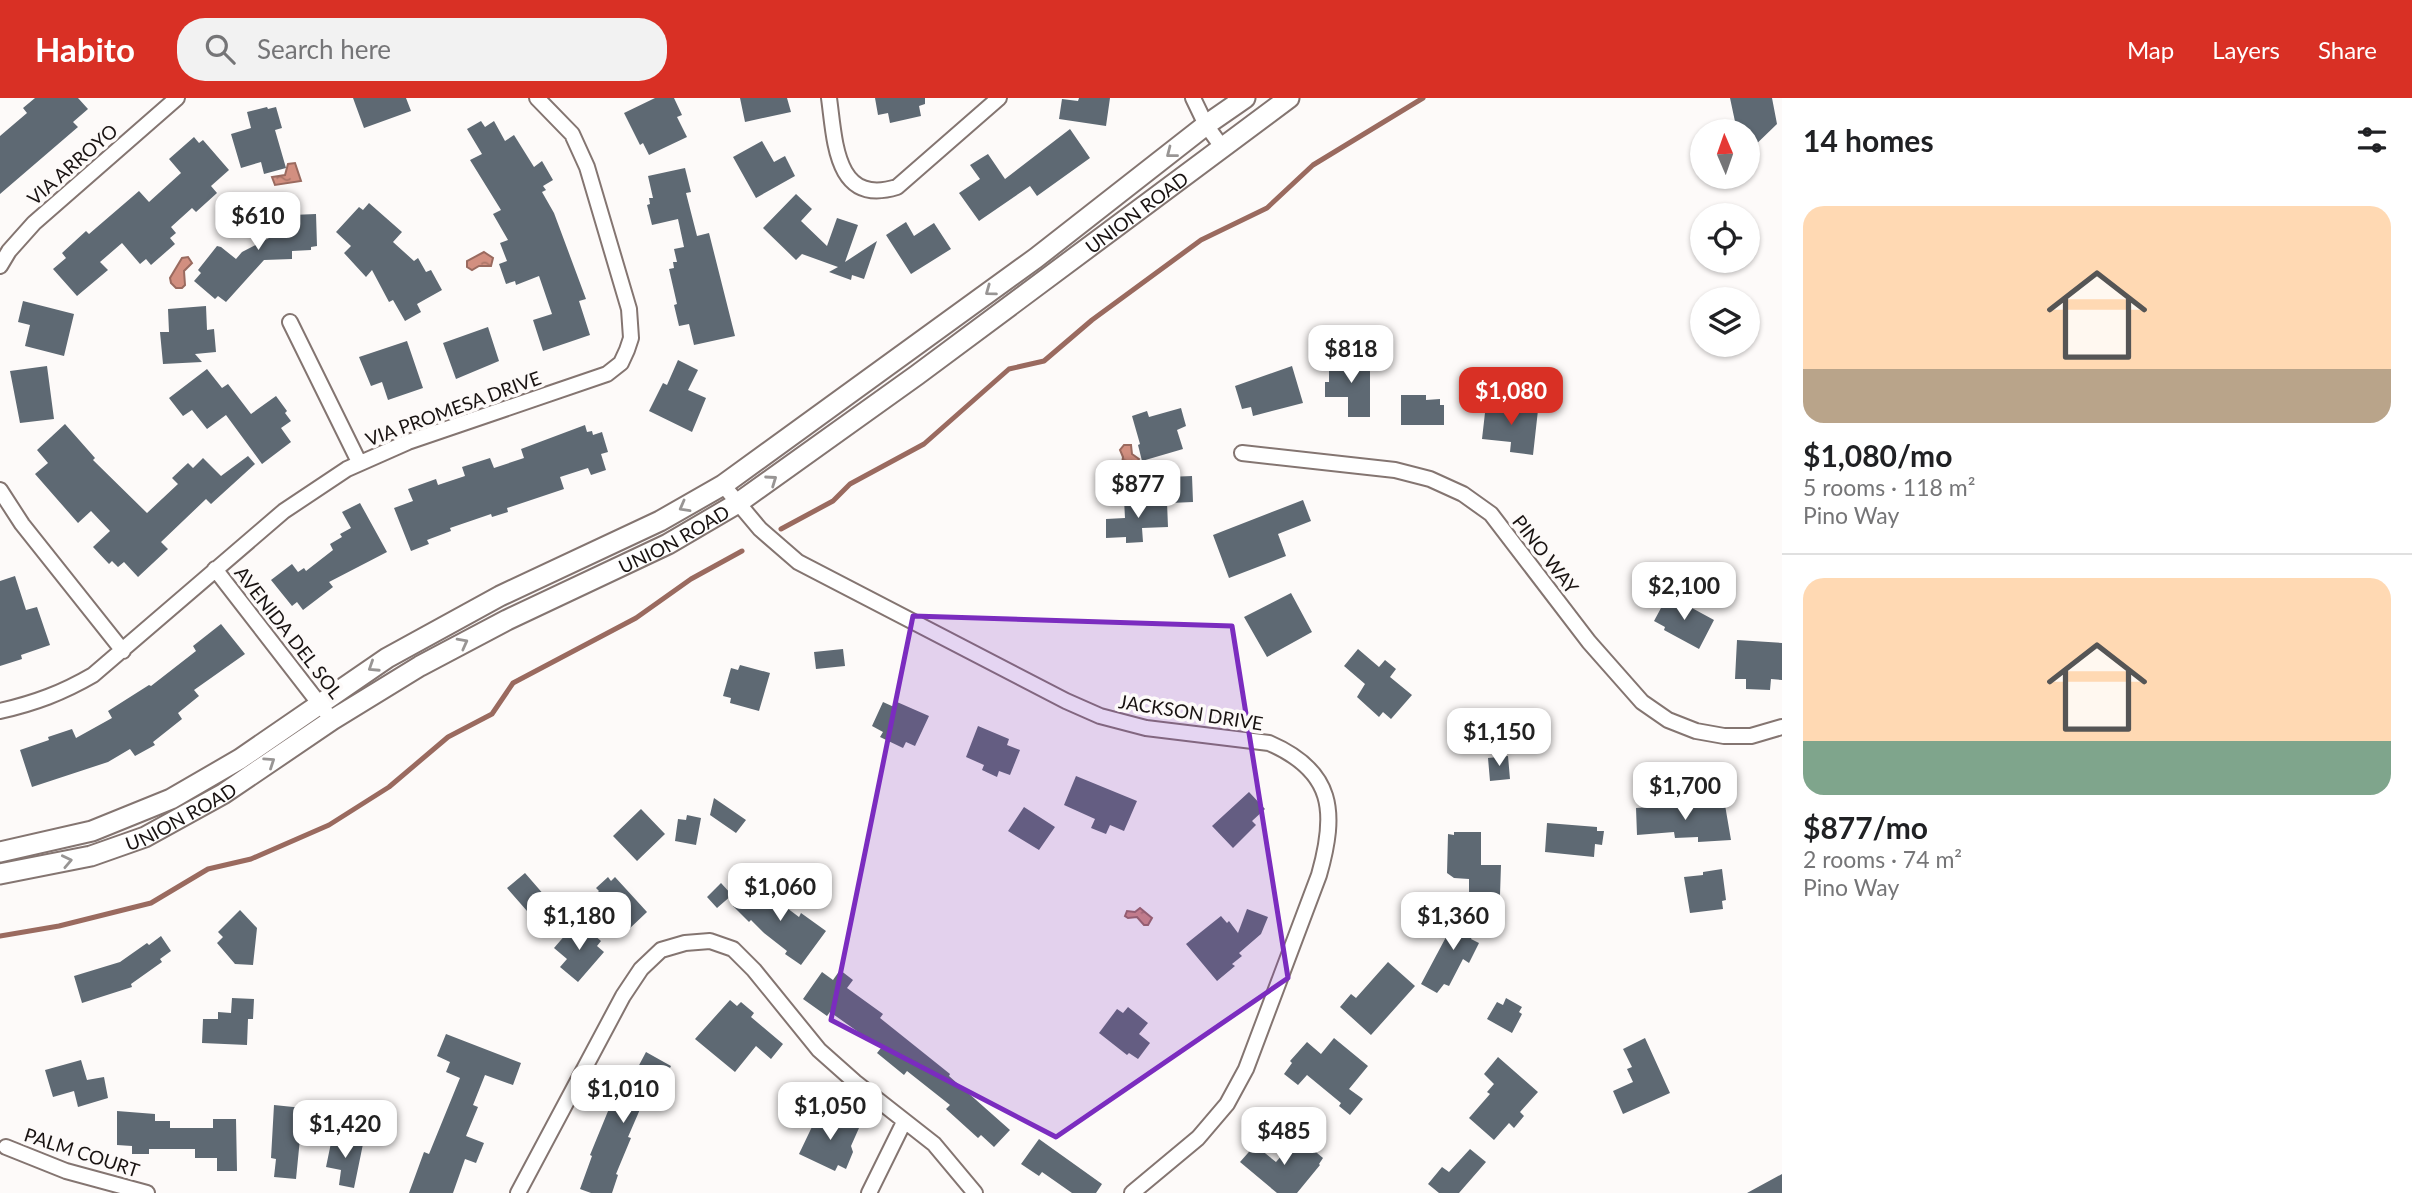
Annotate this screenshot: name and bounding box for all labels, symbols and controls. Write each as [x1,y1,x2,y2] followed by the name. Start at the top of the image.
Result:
[177,18,667,81] search box
[35,29,135,69] text: Habito
[201,30,239,68] icon: search
[257,33,391,65] text: Search here
[2127,35,2174,64] text: Map
[2212,35,2280,64] text: Layers
[2318,35,2377,64] text: Share
[22,119,122,209] street label: VIA ARROYO
[1690,119,1760,189] north arrow
[1690,119,1760,357] map controls
[2353,121,2391,159] icon: filters
[1803,122,1934,158] text: 14 homes
[1166,144,1178,157] one-way arrow
[1080,166,1192,258] street label: UNION ROAD
[217,192,299,252] pin: $610
[231,201,285,229] text: $610
[1690,203,1760,273] button: locate
[2034,252,2160,378] icon: home
[985,283,998,295] one-way arrow
[1690,287,1760,357] button: layers
[1310,326,1392,385] pin: $818
[1324,334,1378,362] text: $818
[362,366,544,450] street label: VIA PROMESA DRIVE
[1454,368,1568,427] pin: $1,080
[1475,376,1547,404] text: $1,080
[1803,437,1952,473] text: $1,080/mo
[1097,460,1179,520] pin: $877
[1111,469,1165,497] text: $877
[1803,473,1975,501] text: 5 rooms · 118 m²
[764,476,777,488] one-way arrow
[615,499,733,577] street label: UNION ROAD
[679,499,692,512] one-way arrow
[1803,501,1899,529] text: Pino Way
[1508,510,1584,598] street label: PINO WAY
[230,561,348,703] street label: AVENIDA DEL SOL
[1627,562,1741,622] pin: $2,100
[1648,571,1720,599] text: $2,100
[2034,624,2160,750] icon: home
[456,638,468,651] one-way arrow
[368,659,381,671] one-way arrow
[1117,689,1265,735] street label: JACKSON DRIVE
[1442,708,1556,768] pin: $1,150
[1463,717,1535,745] text: $1,150
[262,758,275,771] one-way arrow
[1628,762,1742,822] pin: $1,700
[1649,771,1721,799] text: $1,700
[122,777,240,855] street label: UNION ROAD
[1803,809,1928,845] text: $877/mo
[1803,845,1962,873] text: 2 rooms · 74 m²
[61,855,73,870] one-way arrow
[723,864,837,923] pin: $1,060
[744,872,816,900] text: $1,060
[1803,873,1899,901] text: Pino Way
[522,892,636,952] pin: $1,180
[1396,892,1510,952] pin: $1,360
[543,901,615,929] text: $1,180
[1417,901,1489,929] text: $1,360
[566,1066,680,1125] pin: $1,010
[587,1074,659,1102] text: $1,010
[773,1082,887,1142] pin: $1,050
[794,1091,866,1119] text: $1,050
[288,1100,402,1160] pin: $1,420
[1243,1108,1325,1167] pin: $485
[309,1109,381,1137] text: $1,420
[1257,1116,1311,1144] text: $485
[21,1123,143,1181] street label: PALM COURT

